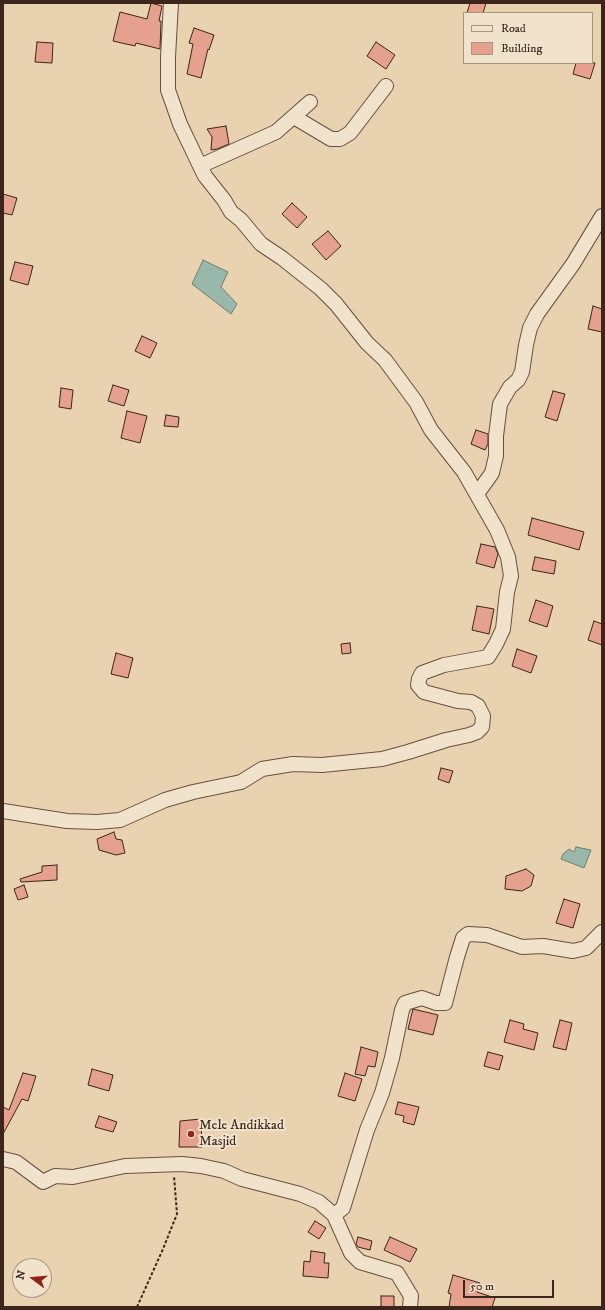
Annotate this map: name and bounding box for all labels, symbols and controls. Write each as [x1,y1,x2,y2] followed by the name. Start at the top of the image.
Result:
[463,12,593,64] legend
[501,21,526,36] text: Road
[501,41,542,56] text: Building
[199,1118,284,1150] place label: Mele Andikkad Masjid
[186,1129,196,1139] marker: Mele Andikkad Masjid
[12,1258,52,1298] north arrow
[13,1269,29,1281] text: N
[465,1272,556,1298] scale bar
[470,1279,494,1294] text: 50 m

